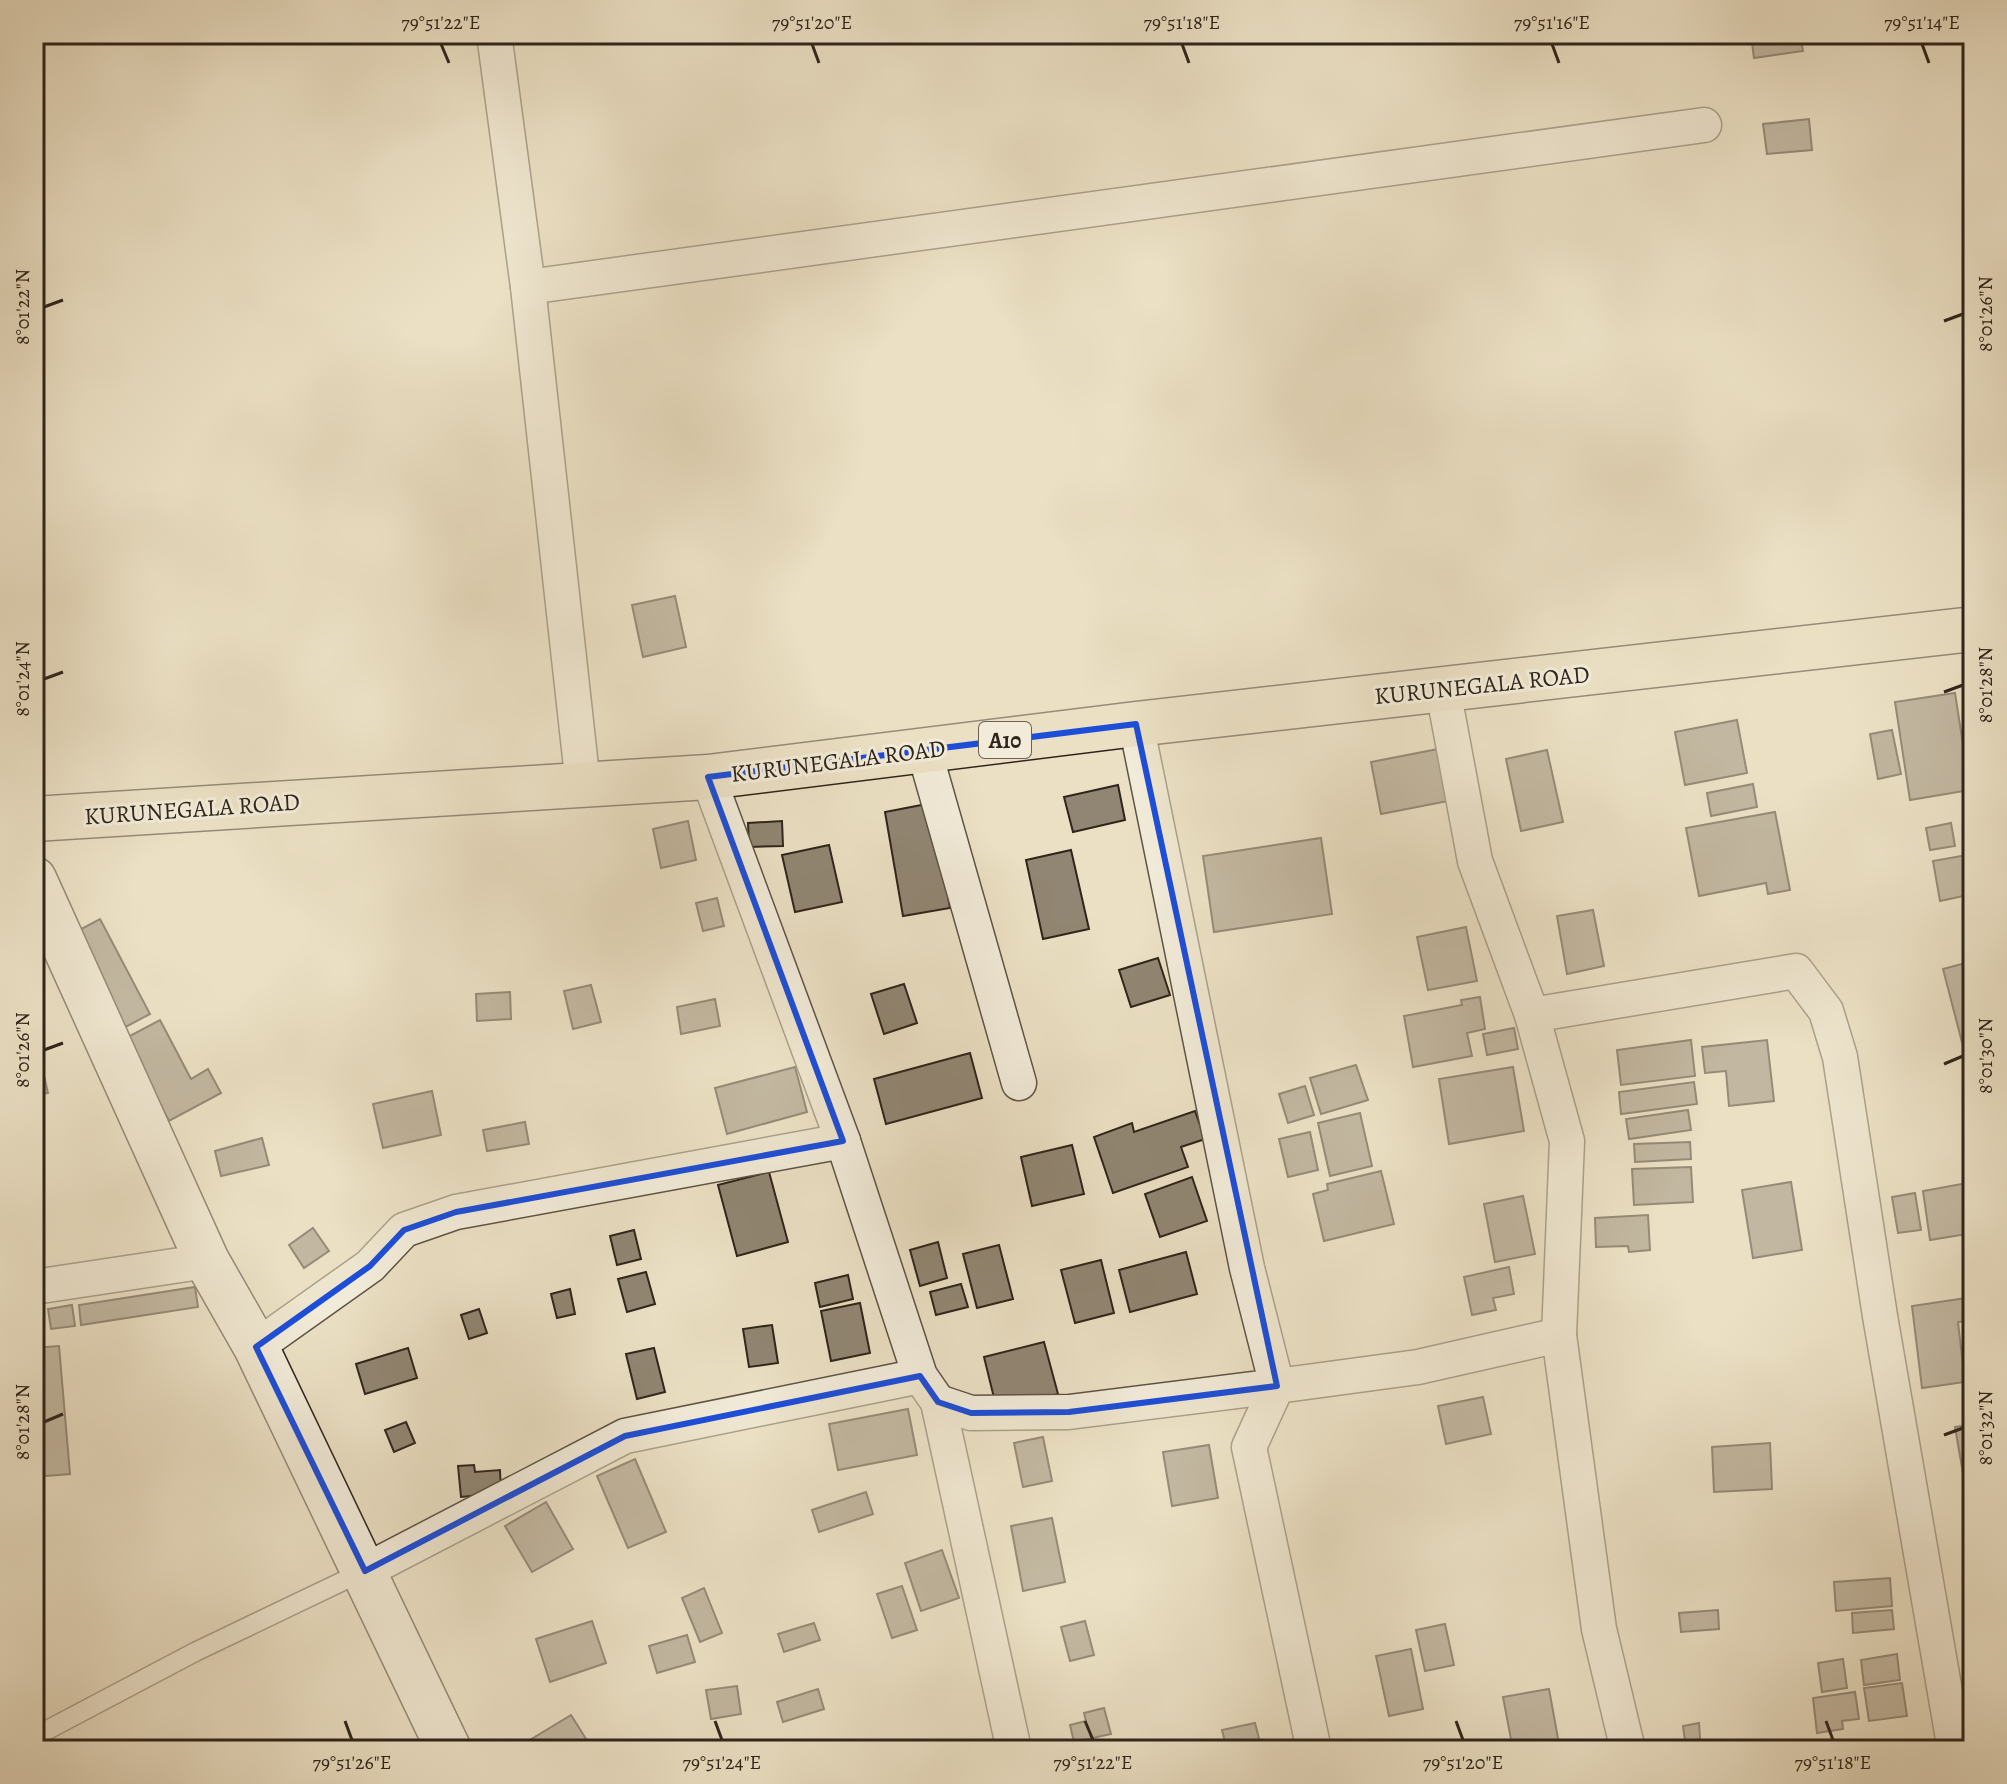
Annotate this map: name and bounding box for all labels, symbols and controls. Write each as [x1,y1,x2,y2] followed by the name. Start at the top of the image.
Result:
[401,9,481,36] text: 79°51'22"E
[772,9,852,36] text: 79°51'20"E
[1144,9,1220,36] text: 79°51'18"E
[1514,9,1590,36] text: 79°51'16"E
[1884,9,1960,36] text: 79°51'14"E
[9,269,36,345] text: 8°01'22"N
[1972,276,1999,352] text: 8°01'26"N
[9,641,36,717] text: 8°01'24"N
[1972,647,1999,723] text: 8°01'28"N
[1373,658,1591,712] street label: KURUNEGALA ROAD
[979,722,1031,758] road number: A10
[729,732,947,790] street label: KURUNEGALA ROAD
[83,785,301,833] street label: KURUNEGALA ROAD
[9,1012,36,1088] text: 8°01'26"N
[1972,1018,1999,1094] text: 8°01'30"N
[9,1384,36,1460] text: 8°01'28"N
[1972,1391,1999,1465] text: 8°01'32"N
[312,1749,392,1776] text: 79°51'26"E
[683,1749,761,1776] text: 79°51'24"E
[1053,1749,1133,1776] text: 79°51'22"E
[1423,1749,1503,1776] text: 79°51'20"E
[1795,1749,1871,1776] text: 79°51'18"E

